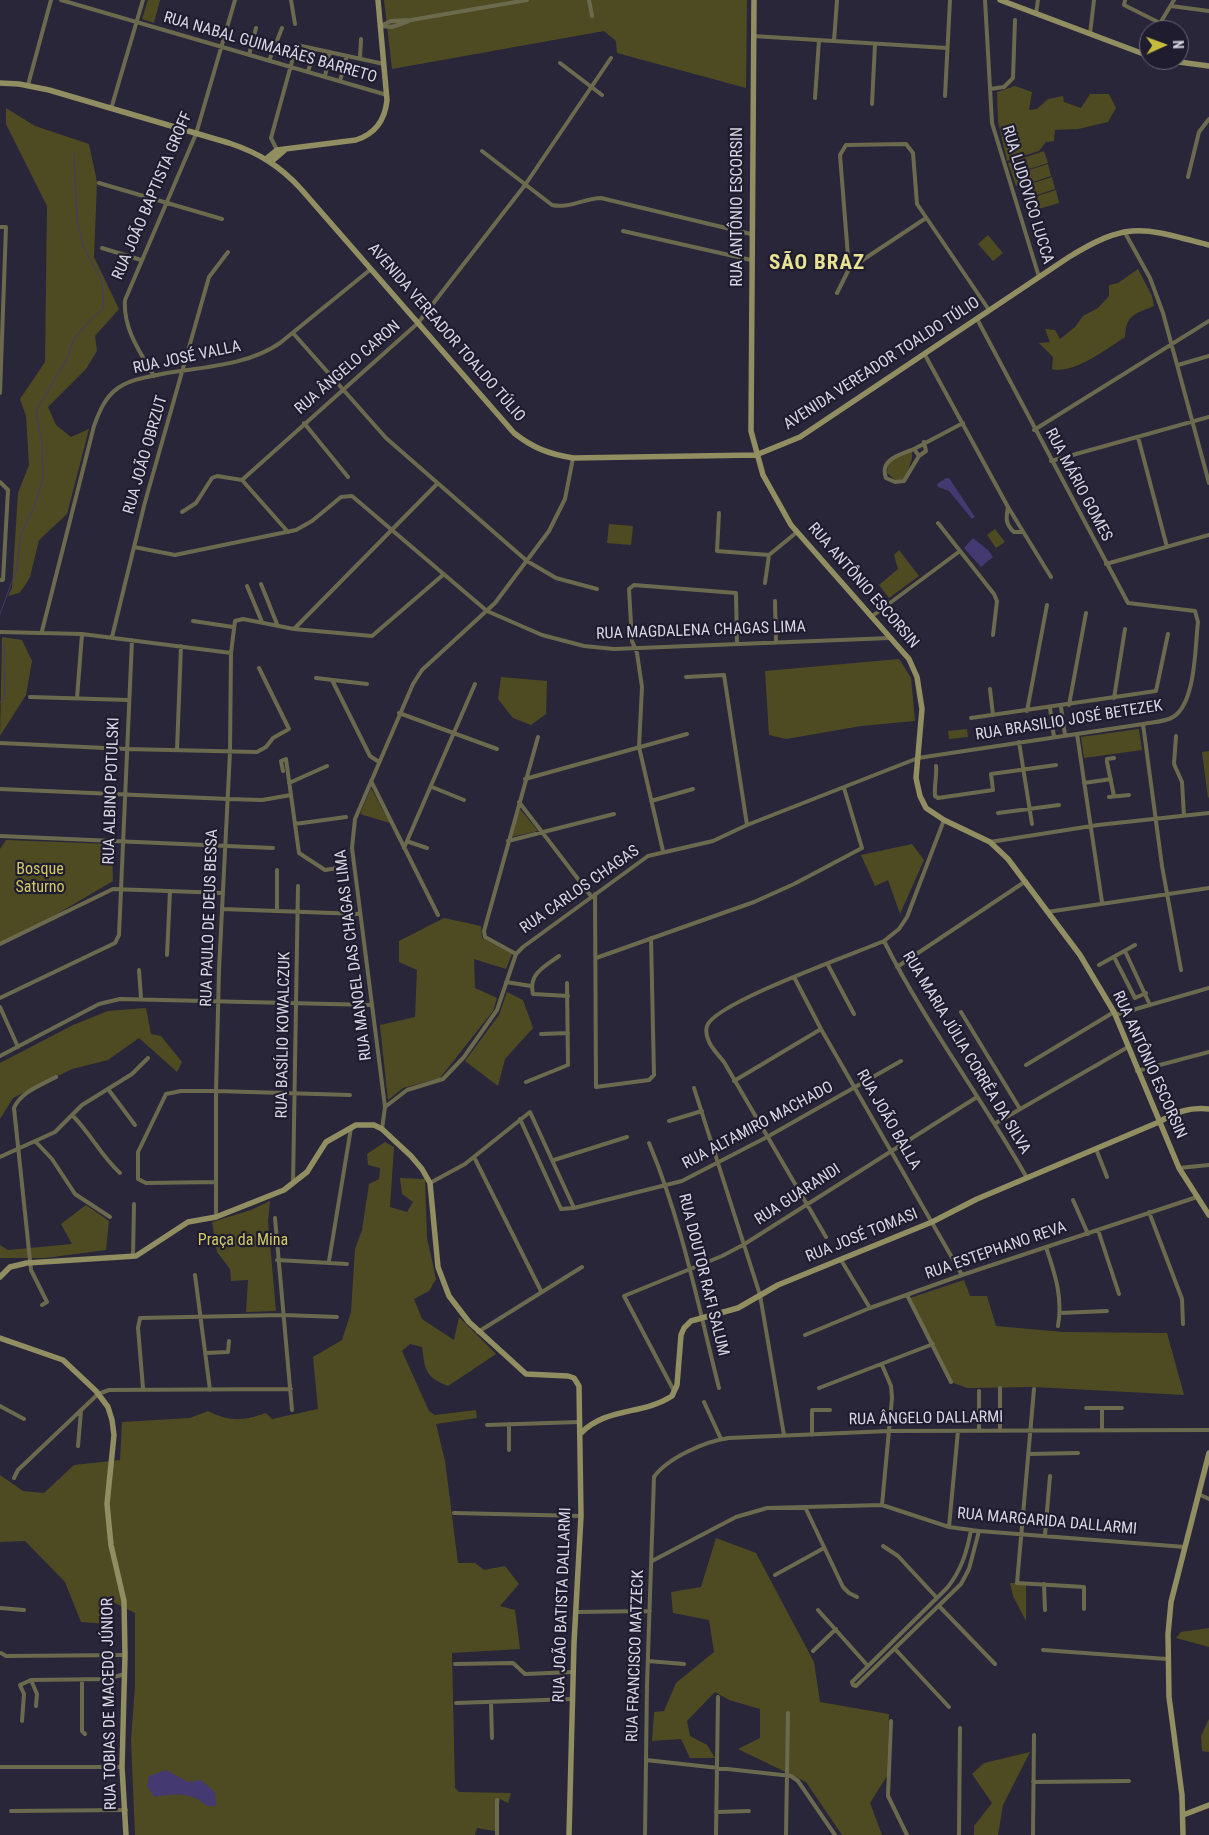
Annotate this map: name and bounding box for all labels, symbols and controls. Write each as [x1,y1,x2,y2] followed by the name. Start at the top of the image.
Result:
[161,8,379,88] street label: RUA NABAL GUIMARÃES BARRETO
[1139,20,1189,70] north arrow
[1170,40,1186,49] text: N
[109,109,197,283] street label: RUA JOÃO BAPTISTA GROFF
[997,123,1057,267] street label: RUA LUDOVICO LUCCA
[728,127,748,287] street label: RUA ANTÔNIO ESCORSIN
[363,240,529,426] street label: AVENIDA VEREADOR TOALDO TÚLIO
[768,251,866,277] district label: SÃO BRAZ
[780,293,984,435] street label: AVENIDA VEREADOR TOALDO TÚLIO
[291,317,405,419] street label: RUA ÂNGELO CARON
[131,337,243,379] street label: RUA JOSÉ VALLA
[120,394,172,516] street label: RUA JOÃO OBRZUT
[1040,425,1116,545] street label: RUA MÁRIO GOMES
[803,519,923,653] street label: RUA ANTÔNIO ESCORSIN
[596,618,806,644] street label: RUA MAGDALENA CHAGAS LIMA
[974,697,1164,745] street label: RUA BRASILIO JOSÉ BETEZEK
[100,717,124,865] street label: RUA ALBINO POTULSKI
[197,829,223,1007] street label: RUA PAULO DE DEUS BESSA
[517,842,643,938] street label: RUA CARLOS CHAGAS
[332,848,376,1062] street label: RUA MANOEL DAS CHAGAS LIMA
[15,860,65,898] park label: Bosque Saturno
[898,948,1034,1158] street label: RUA MARIA JÚLIA CORRÊA DA SILVA
[273,951,295,1119] street label: RUA BASÍLIO KOWALCZUK
[1108,988,1190,1142] street label: RUA ANTÔNIO ESCORSIN
[852,1067,924,1173] street label: RUA JOÃO BALLA
[679,1078,837,1174] street label: RUA ALTAMIRO MACHADO
[751,1160,845,1230] street label: RUA GUARANDI
[674,1192,732,1358] street label: RUA DOUTOR RAFI SALUM
[803,1205,921,1267] street label: RUA JOSÉ TOMASI
[923,1218,1069,1284] street label: RUA ESTEPHANO REVA
[198,1231,288,1251] park label: Praça da Mina
[849,1408,1003,1430] street label: RUA ÂNGELO DALLARMI
[956,1505,1138,1539] street label: RUA MARGARIDA DALLARMI
[550,1507,576,1703] street label: RUA JOÃO BATISTA DALLARMI
[623,1570,649,1742] street label: RUA FRANCISCO MATZECK
[99,1598,121,1810] street label: RUA TOBIAS DE MACEDO JÚNIOR

